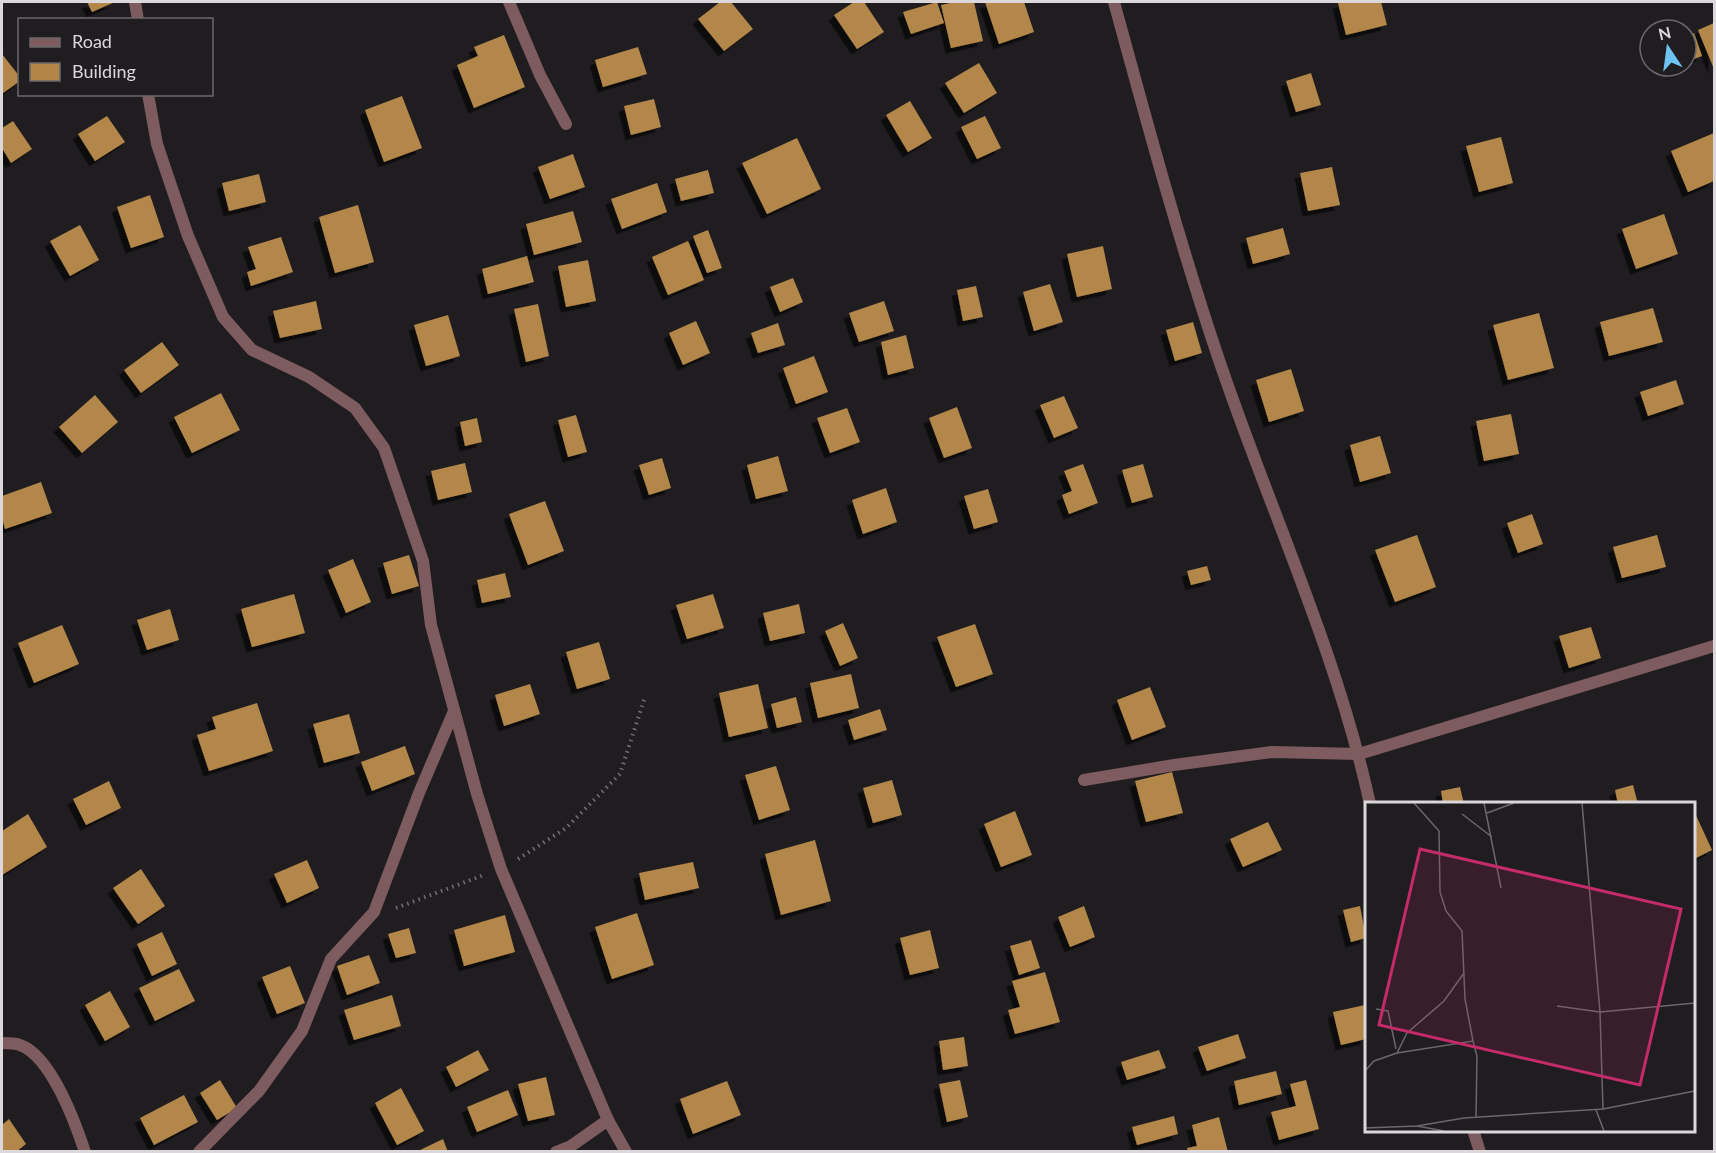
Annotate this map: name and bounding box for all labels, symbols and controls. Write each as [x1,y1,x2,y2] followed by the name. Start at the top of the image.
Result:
[18,18,213,96] legend
[1638,18,1698,78] north arrow
[1656,22,1673,44] text: N
[72,30,112,52] text: Road
[72,60,136,82] text: Building
[1365,802,1695,1132] inset map

